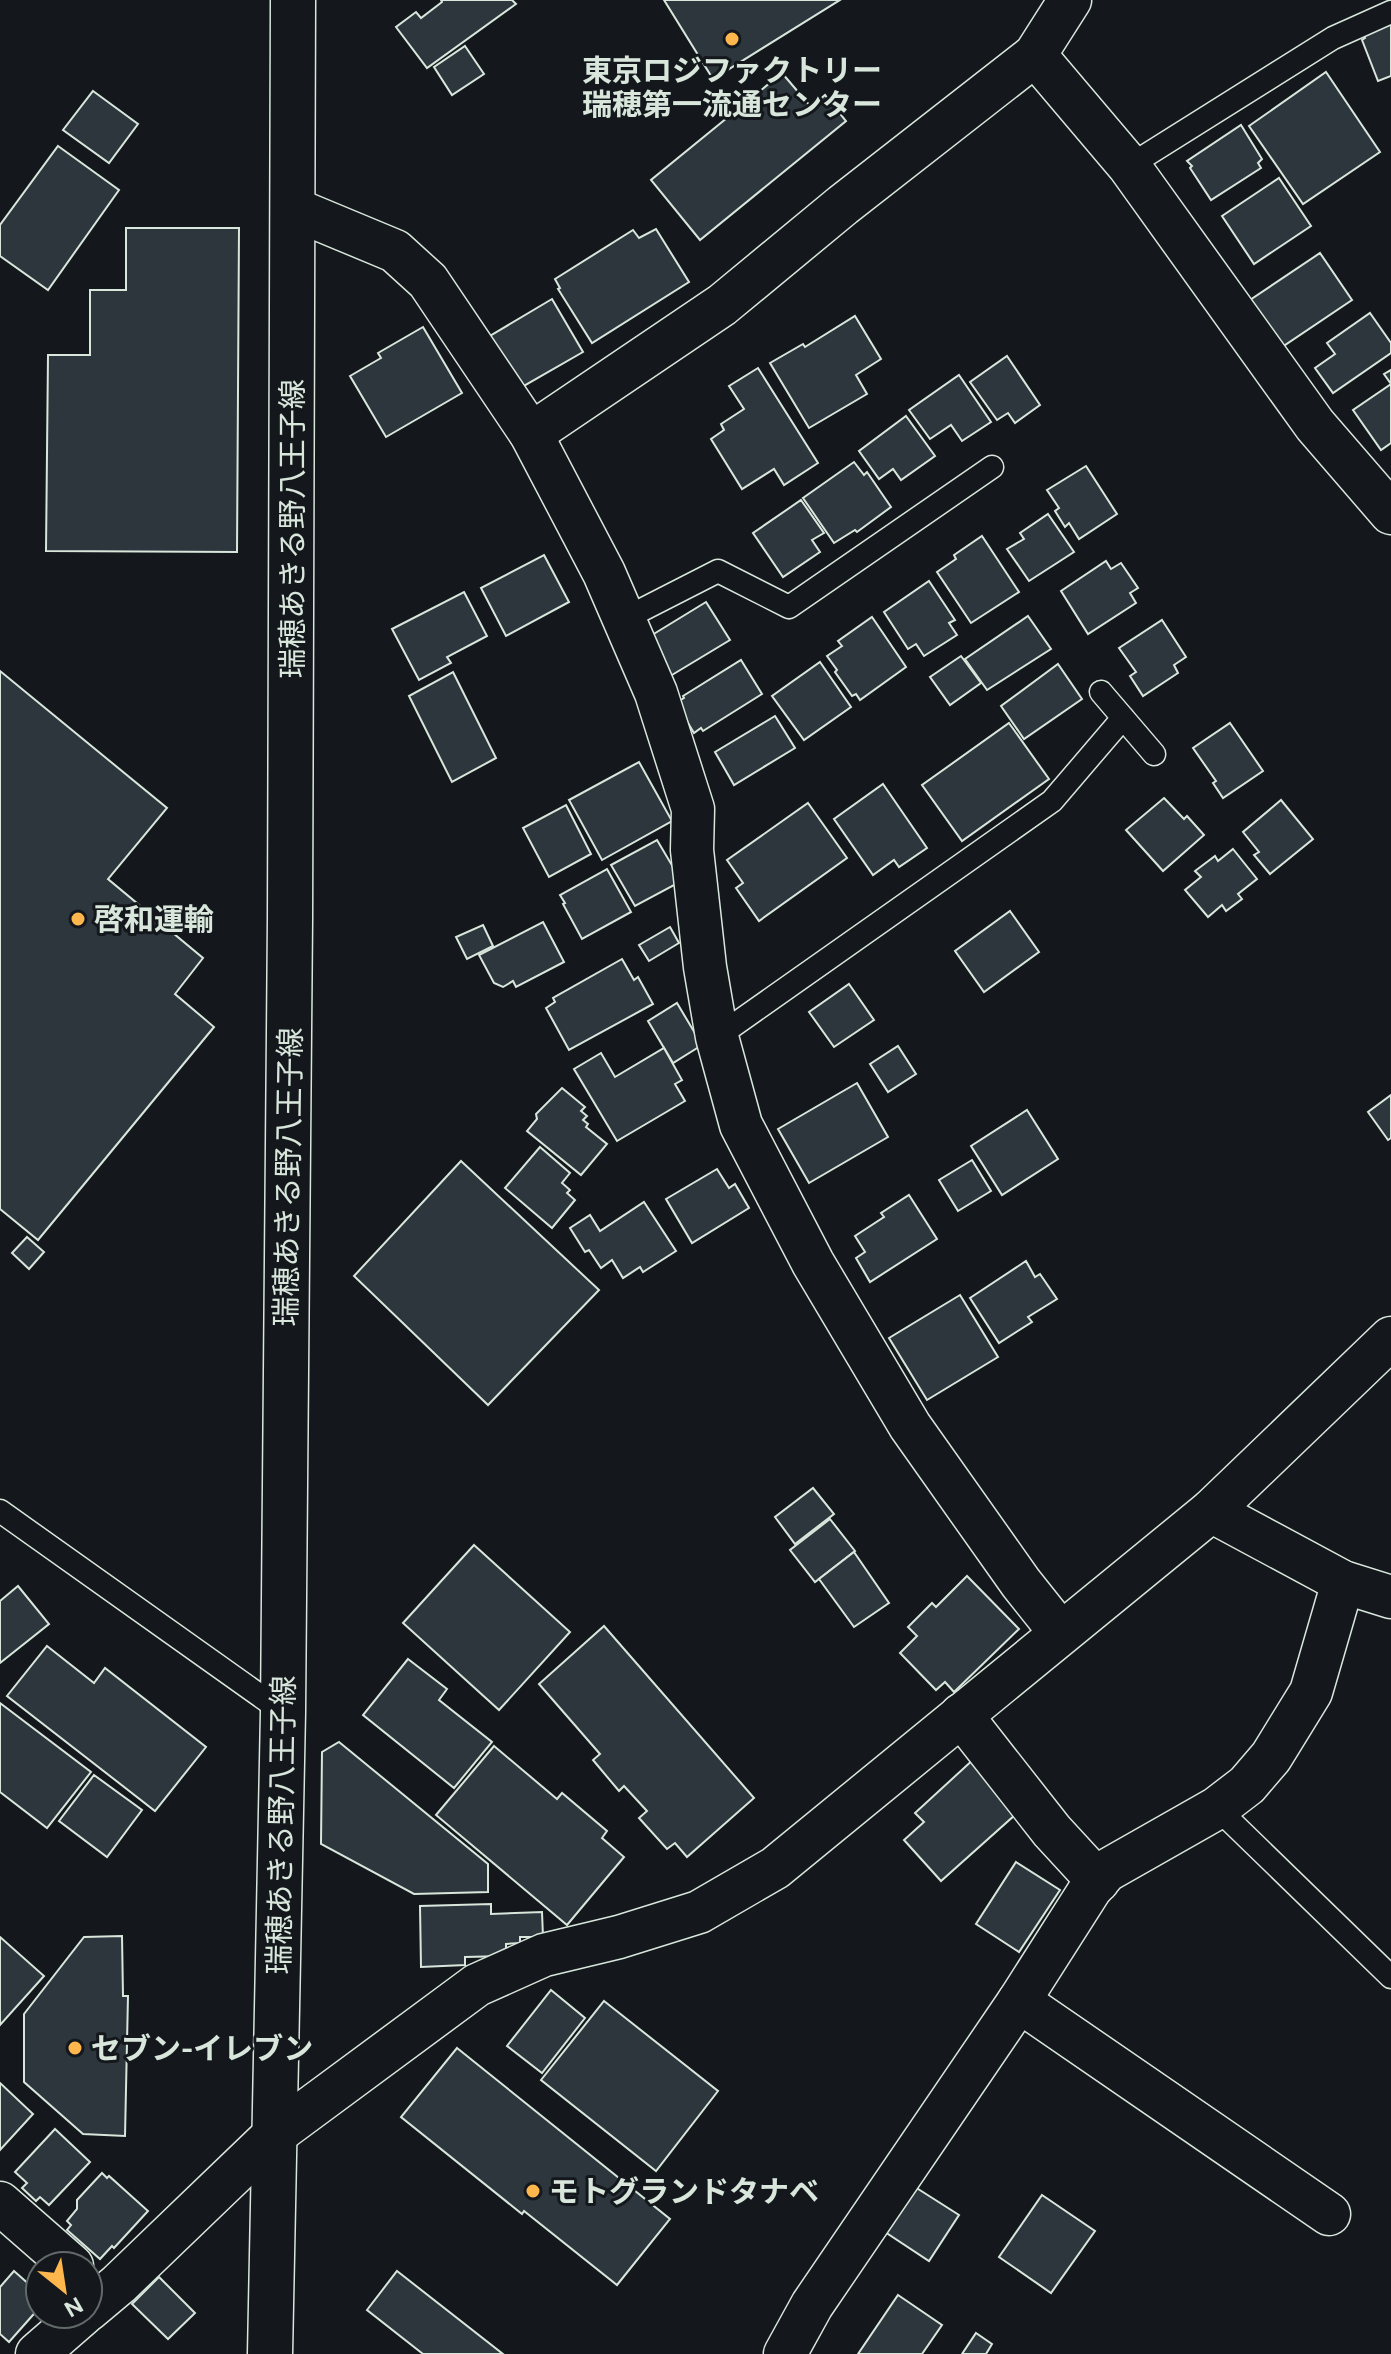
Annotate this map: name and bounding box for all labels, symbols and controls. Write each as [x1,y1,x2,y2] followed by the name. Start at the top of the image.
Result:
[723,30,741,48] marker: 東京ロジファクトリー 瑞穂第一流通センター
[582,52,882,123] place label: 東京ロジファクトリー 瑞穂第一流通センター
[274,379,311,679] street label: 瑞穂あきる野八王子線
[94,901,214,938] place label: 啓和運輸
[69,910,87,928] marker: 啓和運輸
[267,1027,309,1327] street label: 瑞穂あきる野八王子線
[260,1675,302,1975] street label: 瑞穂あきる野八王子線
[91,2030,313,2067] place label: セブン-イレブン
[66,2039,84,2057] marker: セブン-イレブン
[549,2173,819,2210] place label: モトグランドタナベ
[524,2182,542,2200] marker: モトグランドタナベ
[24,2250,104,2330] north arrow
[60,2291,88,2323] text: N

